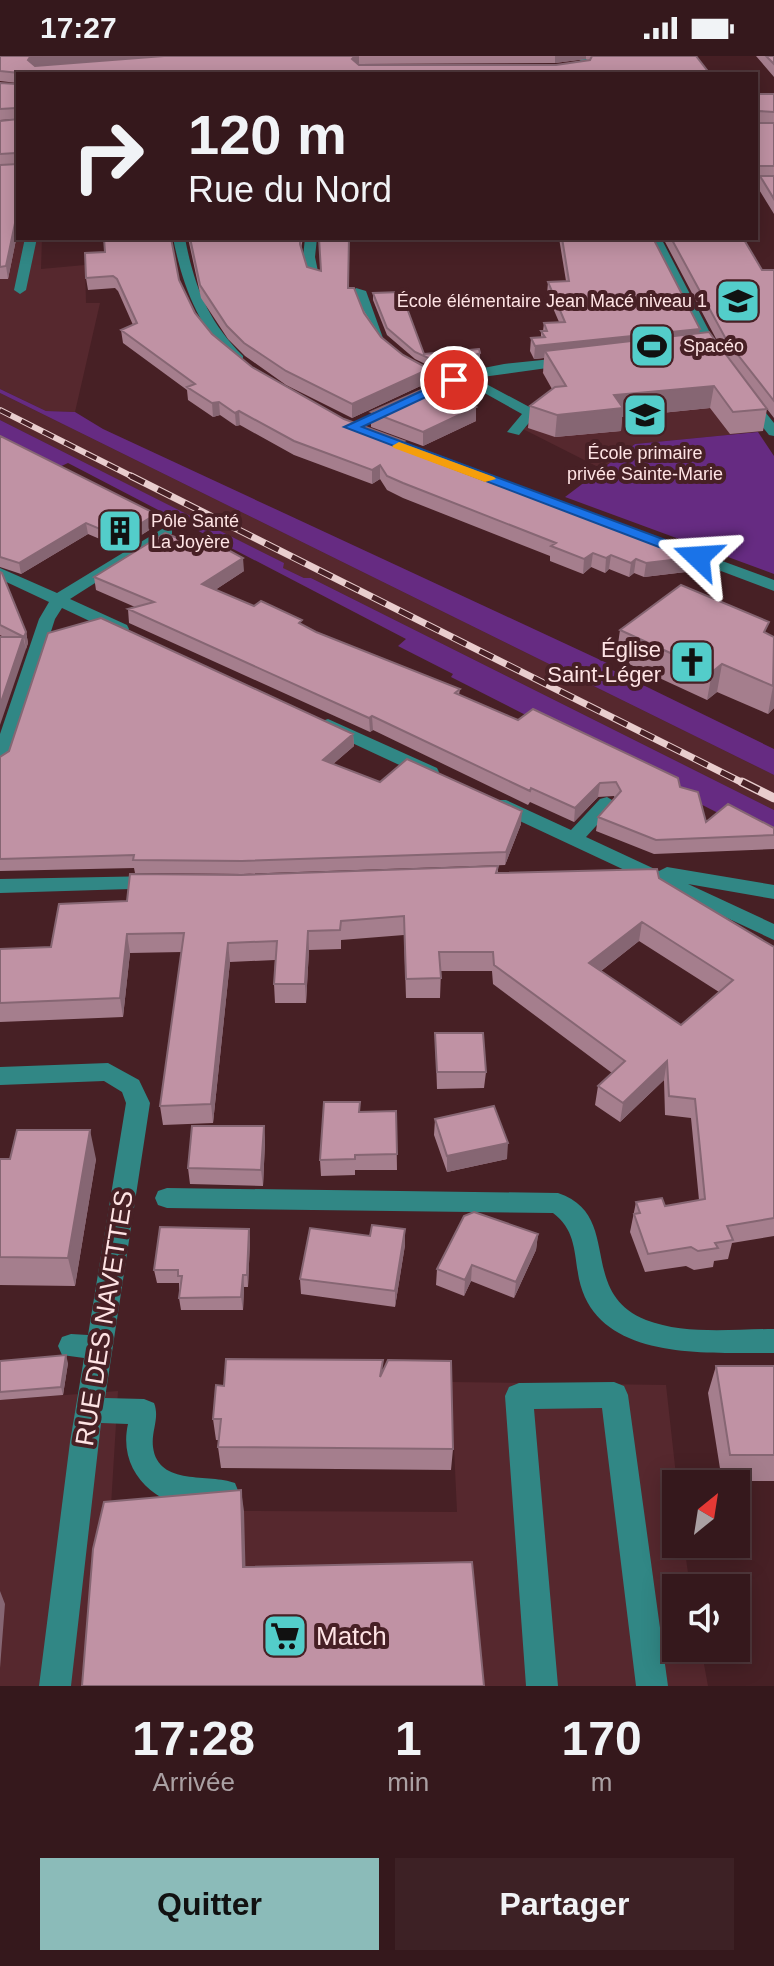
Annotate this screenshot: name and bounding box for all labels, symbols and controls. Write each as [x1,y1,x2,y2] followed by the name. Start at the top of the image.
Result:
[40,11,117,44] text: 17:27
[188,103,347,166] text: 120 m
[56,104,160,208] icon: right
[188,169,392,210] text: Rue du Nord
[714,277,762,325] school or university icon: École élémentaire Jean Macé niveau 1
[397,291,707,311] place label: École élémentaire Jean Macé niveau 1
[628,322,676,370] sports icon: Spacéo
[683,336,744,356] place label: Spacéo
[420,346,488,414] pin
[432,358,476,402] icon: arrive
[621,391,669,439] school or university icon: École primaire privée Sainte-Marie
[567,443,723,484] place label: École primaire privée Sainte-Marie
[96,507,144,555] building icon: Pôle Santé La Joyère
[151,511,239,552] place label: Pôle Santé La Joyère
[656,515,740,599] position arrow
[547,637,661,687] place label: Église Saint-Léger
[668,638,716,686] church icon: Église Saint-Léger
[69,1188,139,1448] street label: RUE DES NAVETTES
[662,1470,750,1558] north arrow
[662,1470,750,1662] map controls
[662,1574,750,1662] button: sound
[261,1612,309,1660] supermarket icon: Match
[316,1621,387,1651] place label: Match
[132,1712,255,1765] text: 17:28
[395,1712,422,1765] text: 1
[562,1712,642,1765] text: 170
[153,1767,235,1797] text: Arrivée
[387,1767,429,1797] text: min
[591,1767,612,1797] text: m
[40,1858,379,1950] button: Quitter
[395,1858,734,1950] button: Partager

